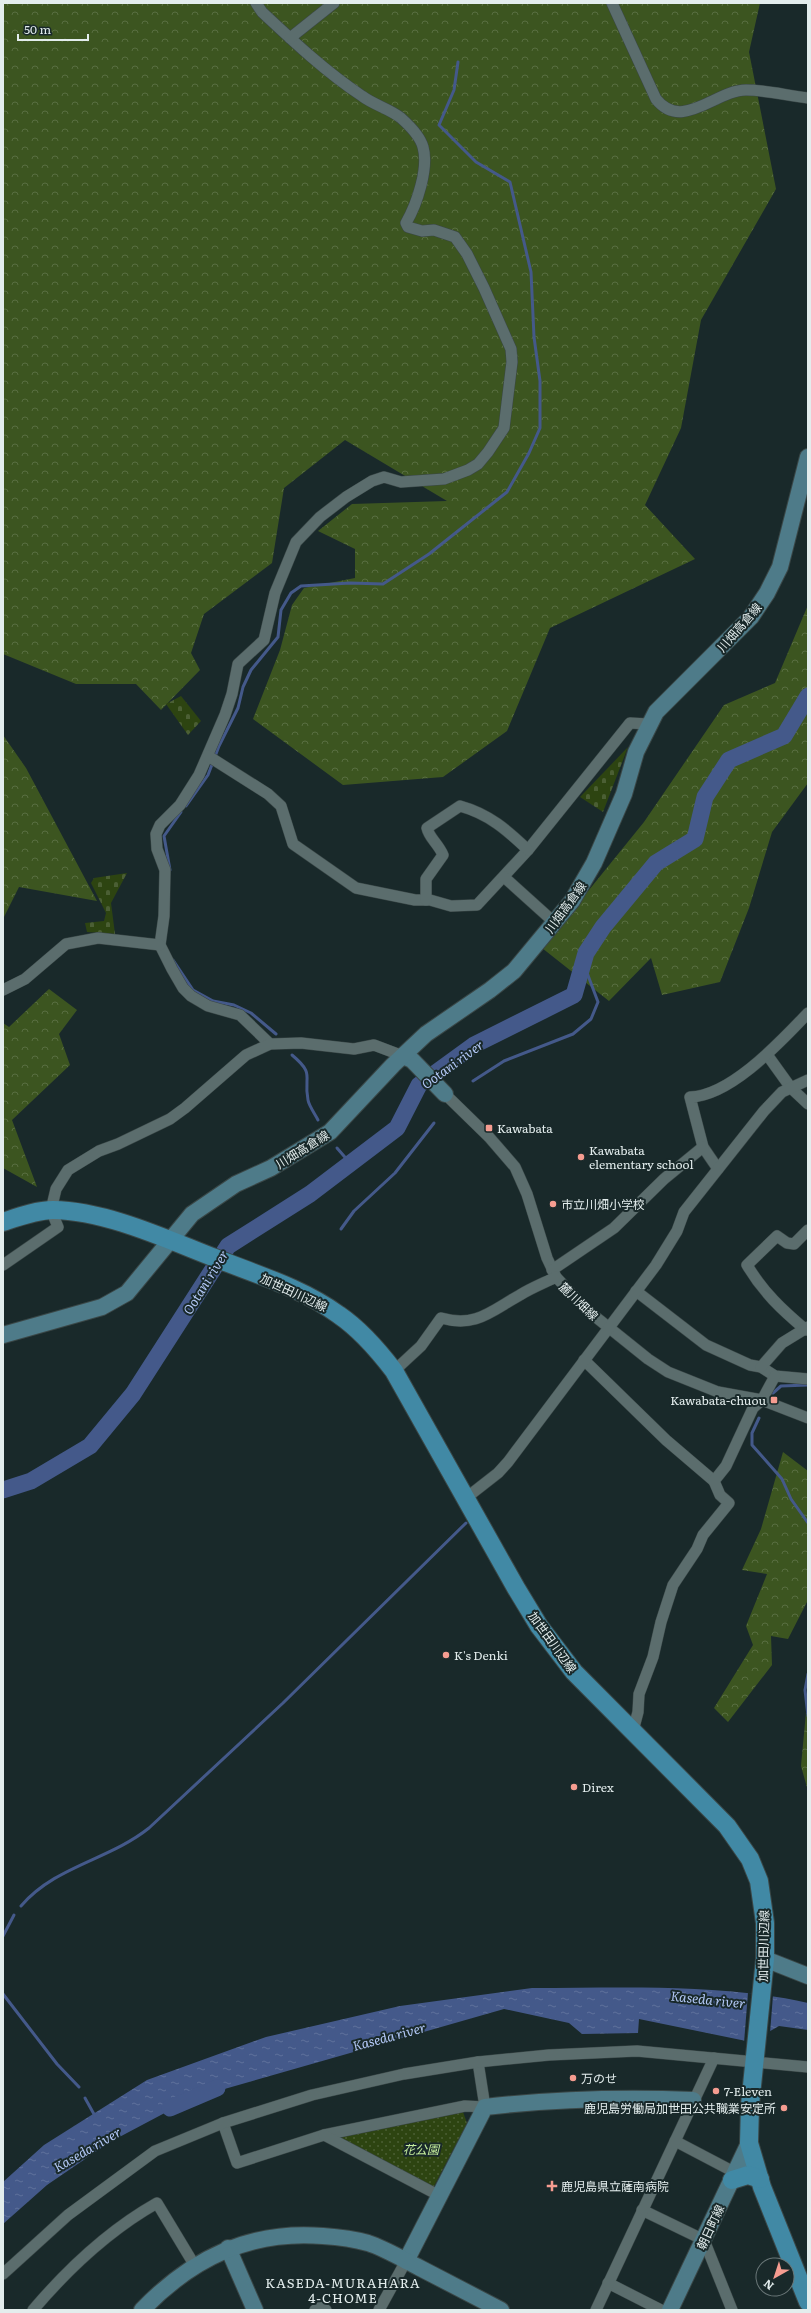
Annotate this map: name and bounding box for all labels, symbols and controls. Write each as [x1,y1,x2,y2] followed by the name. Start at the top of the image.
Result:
[18,16,88,42] scale bar
[24,20,51,38] text: 50 m
[713,598,765,656] street label: 川畑高倉線
[540,877,590,937] street label: 川畑高倉線
[417,1035,487,1093] water label: Ootani river
[497,1119,553,1137] place label: Kawabata
[484,1123,494,1133] marker: Kawabata
[272,1125,332,1173] street label: 川畑高倉線
[589,1141,694,1173] place label: Kawabata elementary school
[576,1152,586,1162] marker: Kawabata elementary school
[561,1195,645,1213] place label: 市立川畑小学校
[548,1199,558,1209] marker: 市立川畑小学校
[178,1246,232,1318] water label: Ootani river
[258,1269,330,1315] street label: 加世田川辺線
[555,1278,603,1324] street label: 麓川畑線
[670,1391,766,1409] place label: Kawabata-chuou
[769,1395,779,1405] marker: Kawabata-chuou
[525,1608,581,1676] street label: 加世田川辺線
[454,1646,508,1664] place label: K's Denki
[441,1650,451,1660] marker: K's Denki
[582,1778,614,1796] place label: Direx
[569,1782,579,1792] marker: Direx
[753,1910,773,1982] street label: 加世田川辺線
[670,1986,746,2012] water label: Kaseda river
[350,2017,428,2055] water label: Kaseda river
[581,2069,617,2087] place label: 万のせ
[568,2073,578,2083] marker: 万のせ
[724,2082,772,2100] place label: 7-Eleven
[711,2086,721,2096] marker: 7-Eleven
[584,2099,776,2117] place label: 鹿児島労働局加世田公共職業安定所
[779,2103,789,2113] marker: 鹿児島労働局加世田公共職業安定所
[50,2122,124,2176] water label: Kaseda river
[403,2140,441,2158] park label: 花公園
[561,2177,669,2195] place label: 鹿児島県立薩南病院
[546,2180,558,2192] marker: 鹿児島県立薩南病院
[692,2201,728,2253] street label: 朝日町線
[755,2257,795,2297] north arrow
[265,2273,421,2307] district label: KASEDA-MURAHARA 4-CHOME
[759,2276,777,2295] text: N

